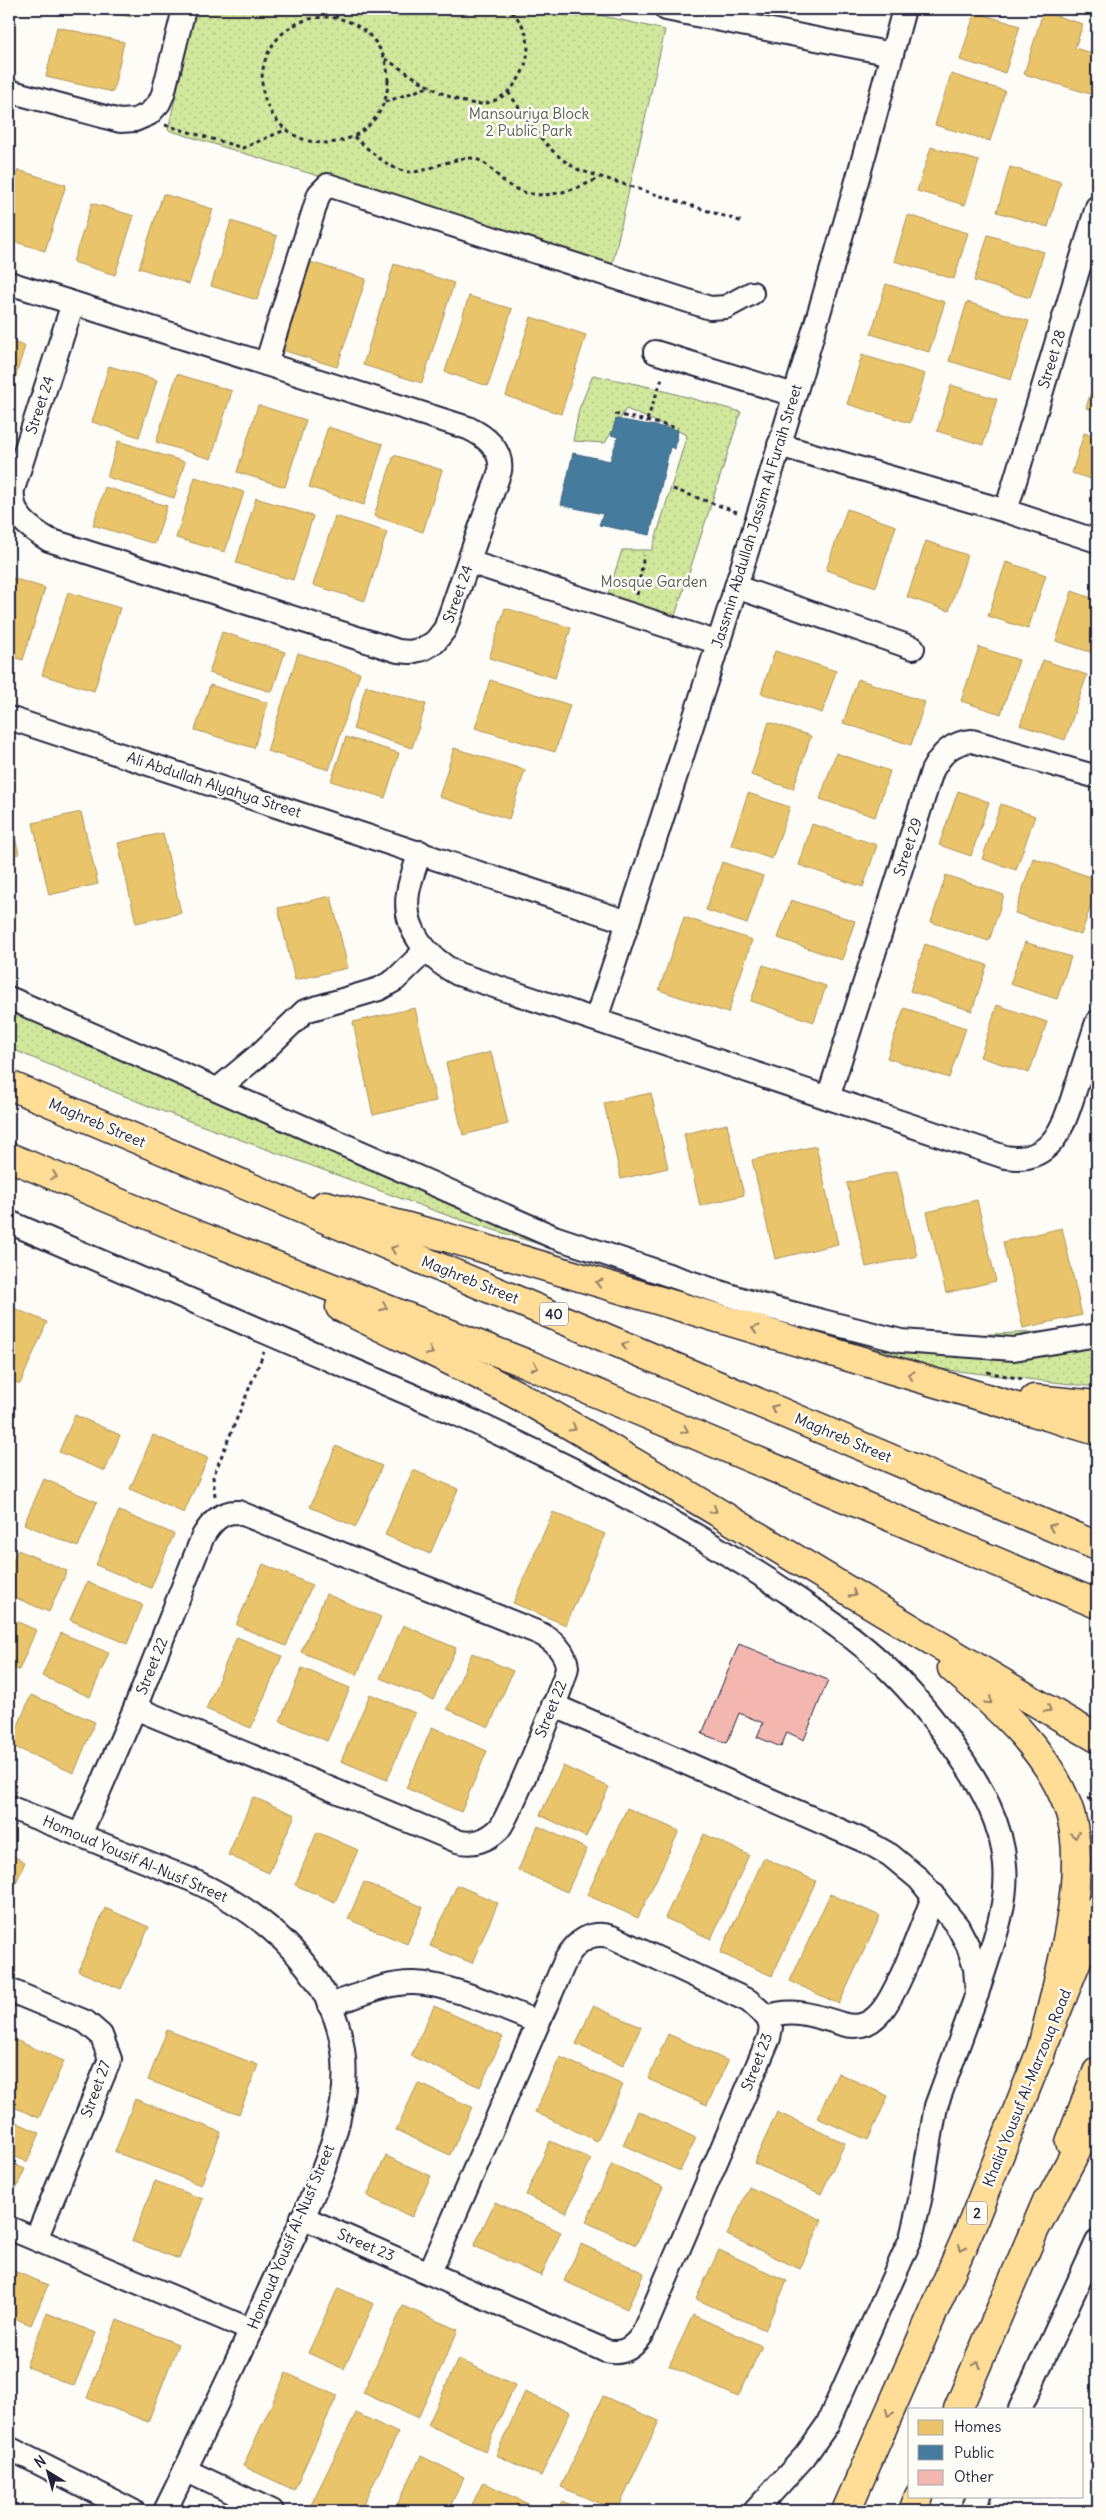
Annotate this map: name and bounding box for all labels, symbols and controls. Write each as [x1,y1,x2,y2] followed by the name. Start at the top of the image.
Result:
[469,104,590,140] park label: Mansouriya Block 2 Public Park
[1034,327,1069,391] street label: Street 28
[21,373,58,436] street label: Street 24
[707,382,806,650] street label: Jassmin Abdullah Jassim Al Furaih Street
[438,562,477,625] street label: Street 24
[601,572,708,591] park label: Mosque Garden
[125,747,304,822] street label: Ali Abdullah Alyahya Street
[889,815,926,879] street label: Street 29
[46,1094,148,1151] street label: Maghreb Street
[49,1170,58,1180] one-way arrow
[390,1245,399,1255] one-way arrow
[419,1251,522,1308] street label: Maghreb Street
[596,1278,604,1288] one-way arrow
[379,1301,388,1311] one-way arrow
[540,1302,568,1326] road number: 40
[751,1325,760,1335] one-way arrow
[621,1340,630,1351] one-way arrow
[425,1346,434,1356] one-way arrow
[530,1360,539,1371] one-way arrow
[907,1371,915,1381] one-way arrow
[770,1404,779,1415] one-way arrow
[792,1409,894,1466] street label: Maghreb Street
[568,1422,577,1432] one-way arrow
[680,1423,689,1434] one-way arrow
[708,1503,717,1513] one-way arrow
[1048,1523,1057,1534] one-way arrow
[847,1587,856,1597] one-way arrow
[131,1634,172,1697] street label: Street 22
[530,1677,571,1740] street label: Street 22
[983,1695,992,1704] one-way arrow
[1042,1703,1051,1713] one-way arrow
[40,1811,230,1906] street label: Homoud Yousif Al-Nusf Street
[1069,1831,1079,1840] one-way arrow
[978,1986,1075,2189] street label: Khalid Yousuf Al-Marzouq Road
[737,2030,776,2093] street label: Street 23
[76,2058,115,2120] street label: Street 27
[243,2142,338,2332] street label: Homoud Yousif Al-Nusf Street
[967,2202,987,2224] road number: 2
[335,2224,398,2265] street label: Street 23
[957,2243,968,2252] one-way arrow
[970,2360,981,2369] one-way arrow
[885,2408,896,2417] one-way arrow
[908,2408,1084,2498] legend
[954,2417,1001,2436] text: Homes
[954,2443,995,2462] text: Public
[22,2448,72,2498] north arrow
[31,2452,49,2472] text: N
[954,2467,994,2486] text: Other

